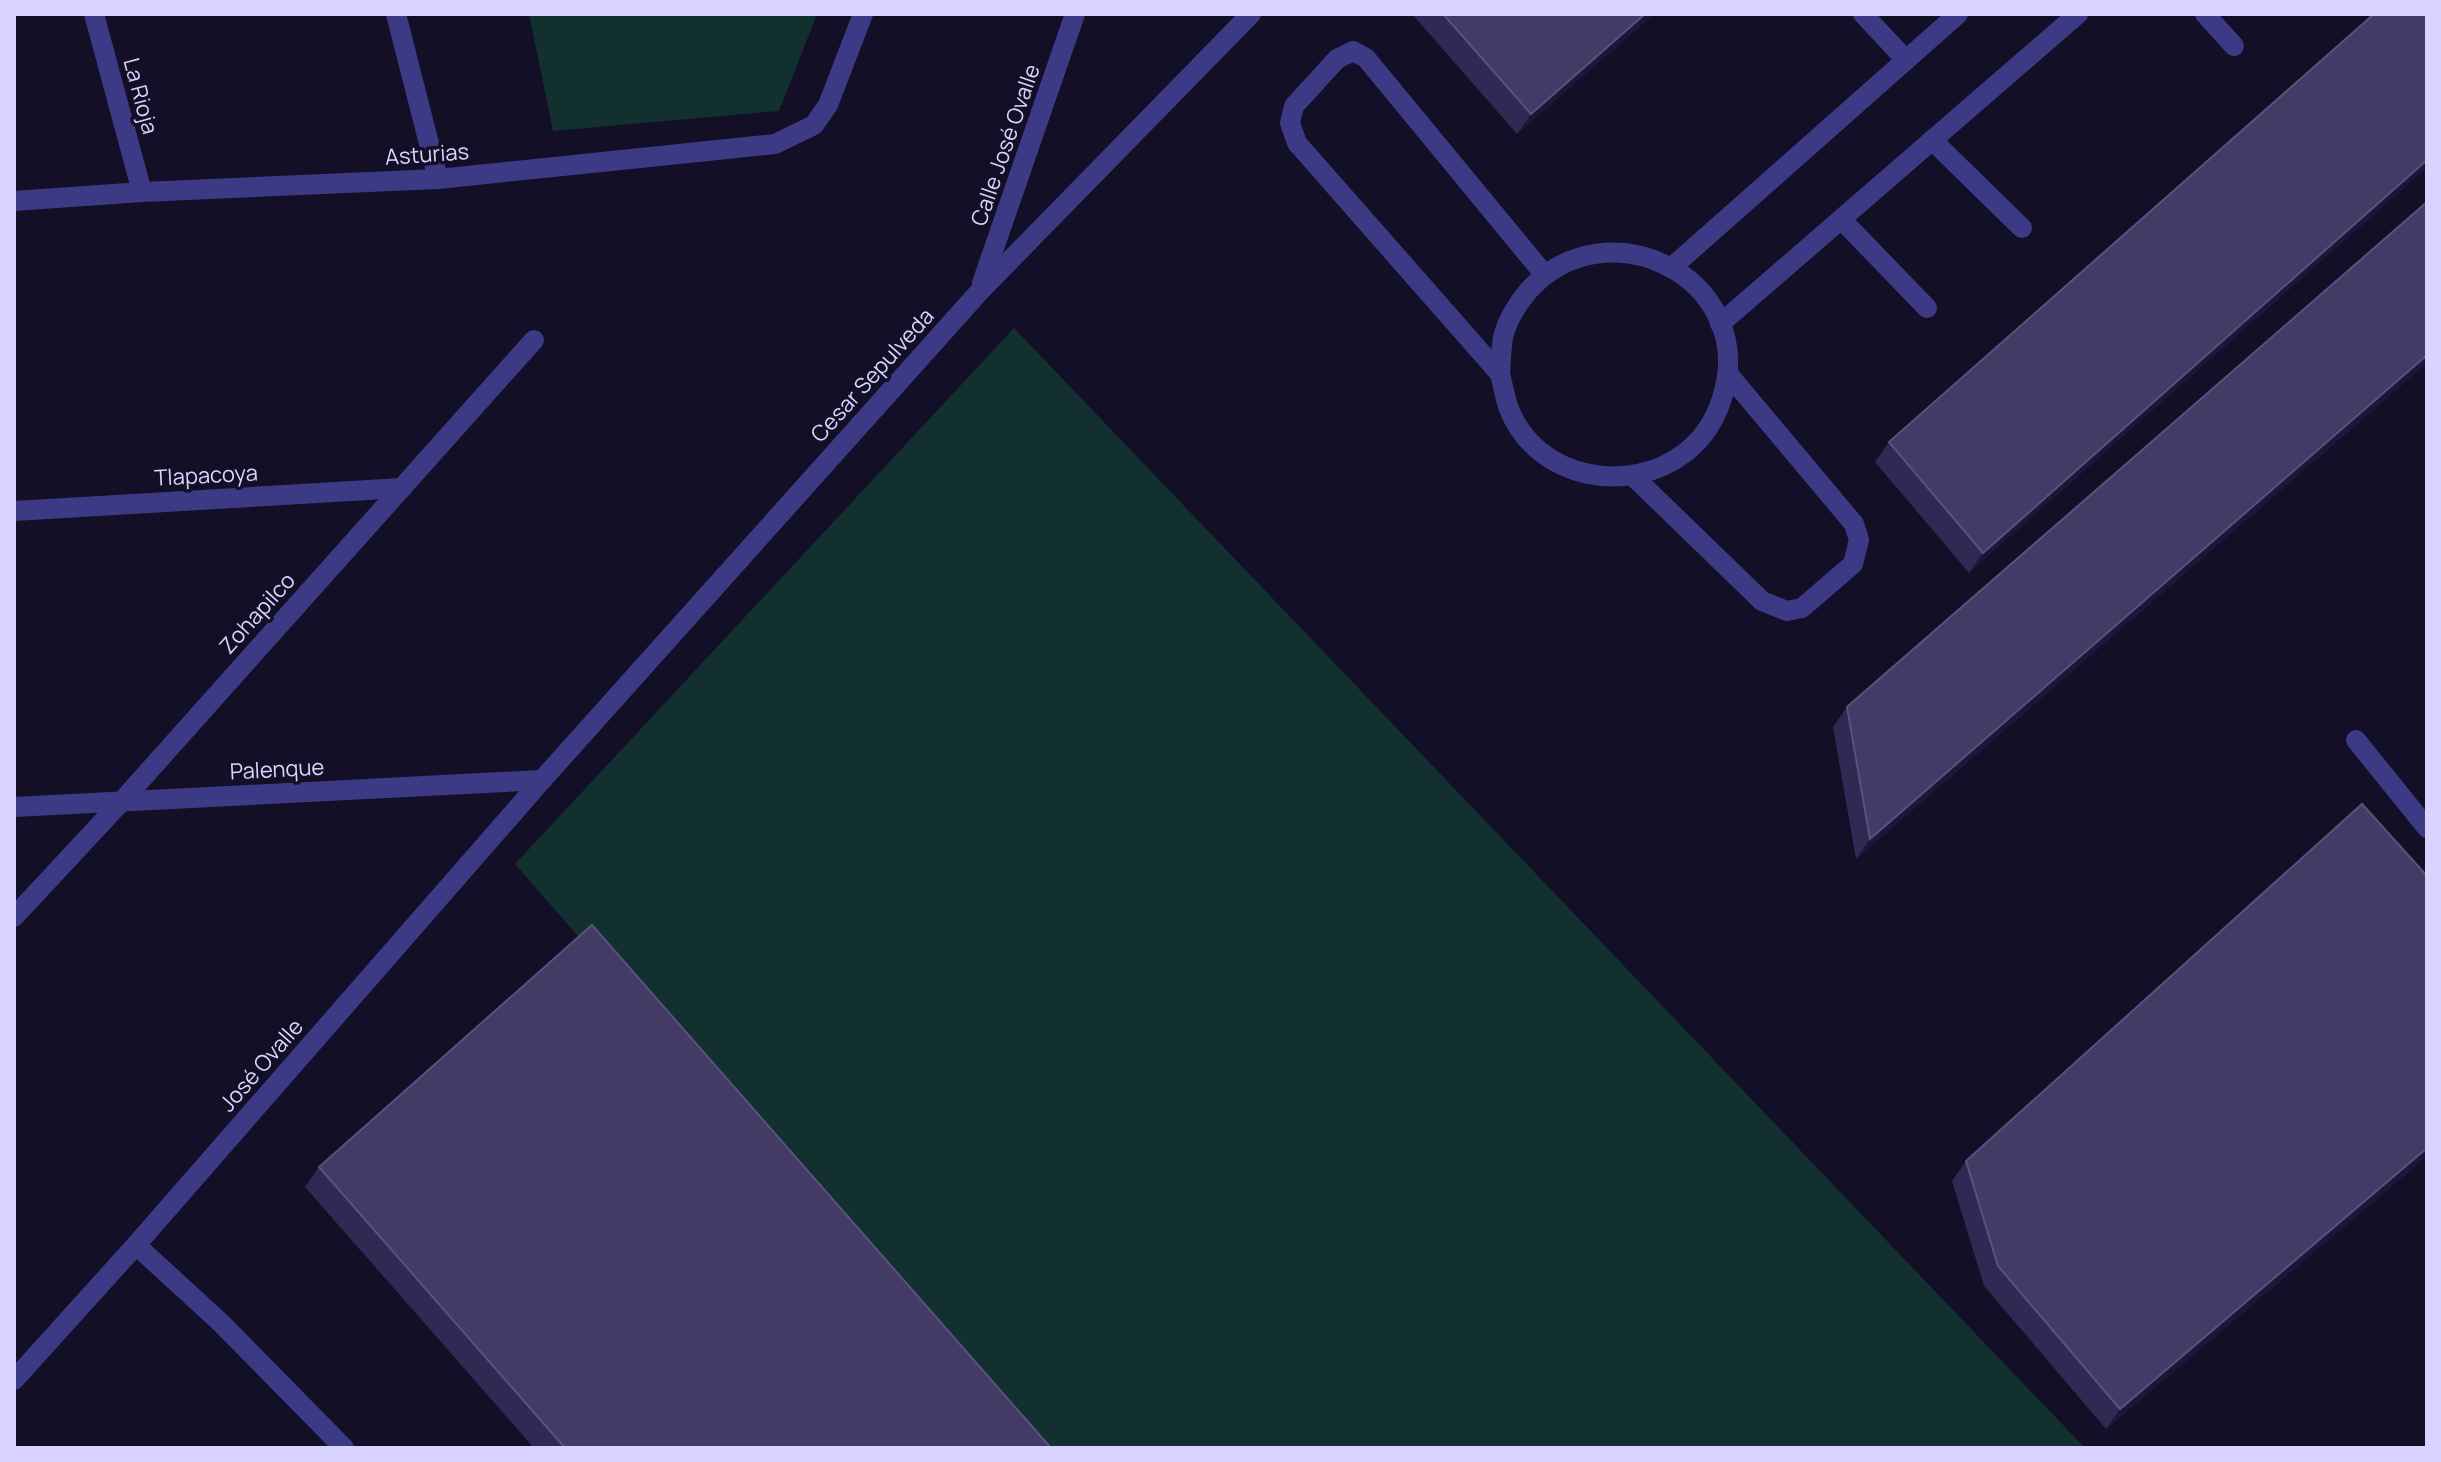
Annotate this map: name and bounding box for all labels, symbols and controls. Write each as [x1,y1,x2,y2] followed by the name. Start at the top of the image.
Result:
[116,55,166,137] street label: La Rioja
[963,60,1047,230] street label: Calle José Ovalle
[384,136,470,172] street label: Asturias
[804,301,940,449] street label: Cesar Sepulveda
[154,457,258,493] street label: Tlapacoya
[212,566,302,660] street label: Zohapilco
[229,752,325,786] street label: Palenque
[212,1012,310,1118] street label: José Ovalle

